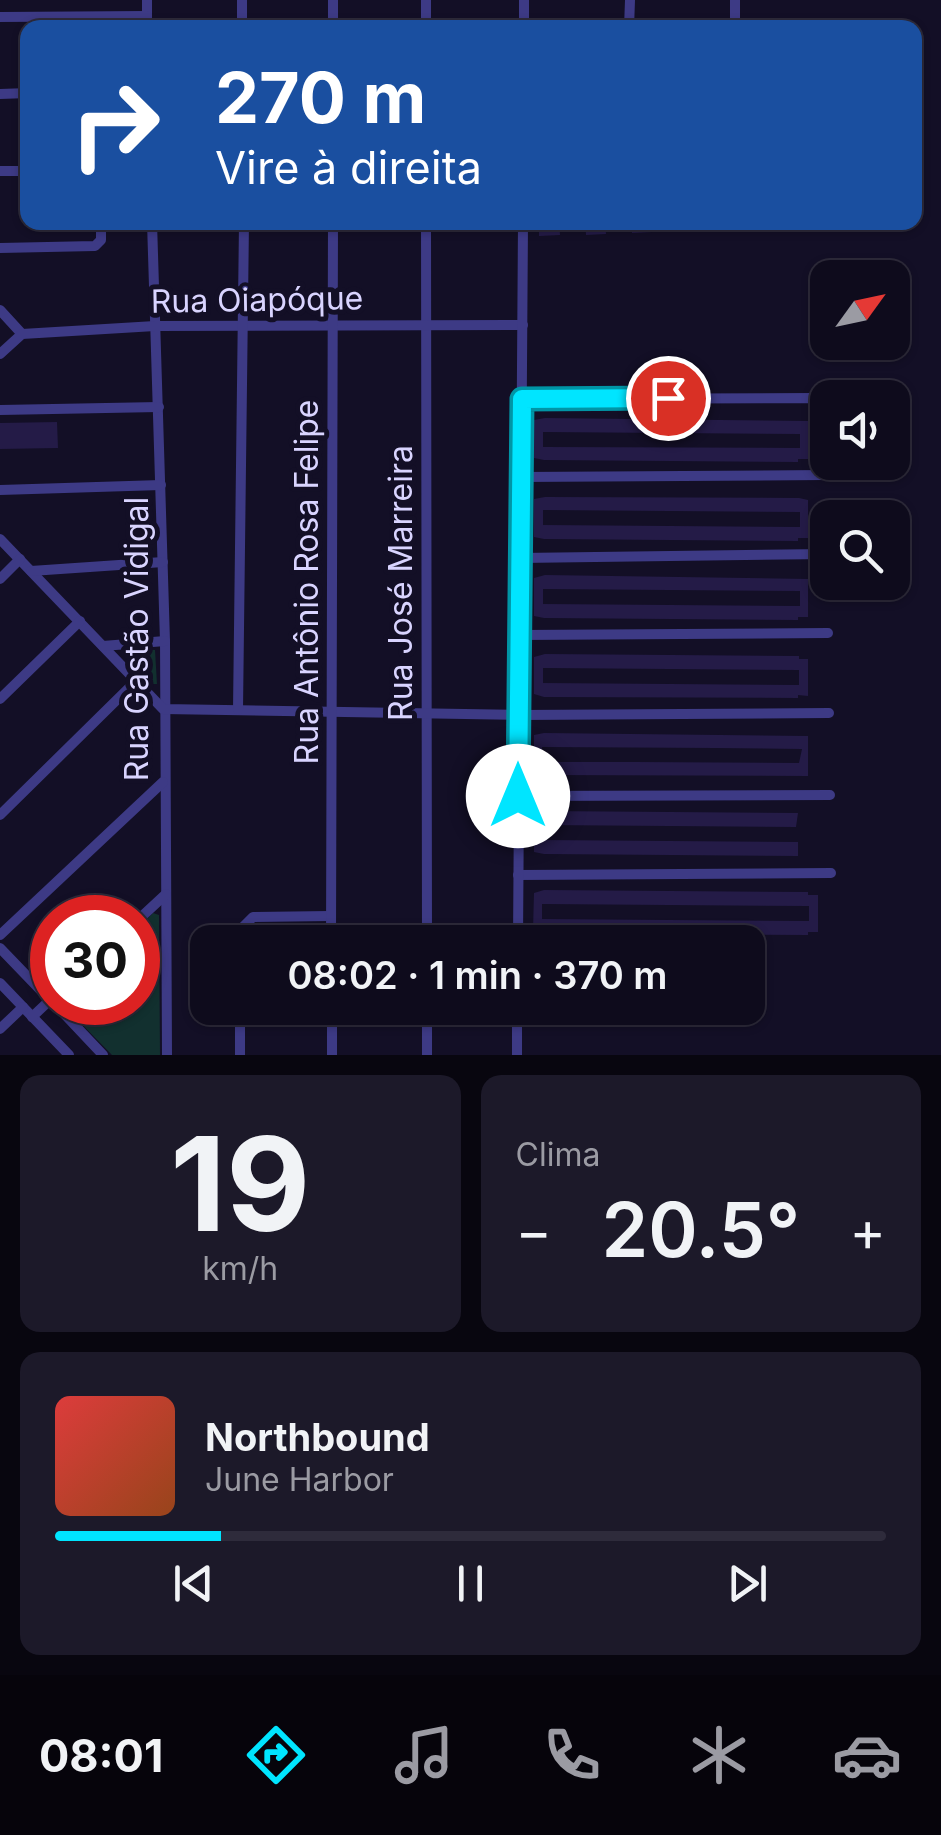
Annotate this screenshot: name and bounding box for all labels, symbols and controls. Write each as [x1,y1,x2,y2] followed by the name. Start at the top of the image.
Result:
[215,55,426,140] text: 270 m
[50,60,180,190] icon: right
[215,140,482,195] text: Vire à direita
[810,260,910,360] north arrow
[810,260,910,600] map controls
[150,278,364,321] street label: Rua Oiapóque
[626,356,711,441] pin
[641,371,696,426] icon: arrive
[810,380,910,480] button: sound
[287,400,326,764] street label: Rua Antônio Rosa Felipe
[381,445,420,721] street label: Rua José Marreira
[117,497,156,781] street label: Rua Gastão Vidigal
[810,500,910,600] button: search
[466,744,570,848] position arrow
[30,895,160,1025] speed limit sign: 30
[287,952,668,998] text: 08:02 · 1 min · 370 m
[170,1105,310,1262] text: 19
[516,1135,600,1174] text: Clima
[601,1184,800,1275] text: 20.5°
[516,1198,552,1264] text: −
[850,1198,886,1264] text: +
[202,1249,278,1288] text: km/h
[205,1414,430,1460] text: Northbound
[205,1460,394,1499] text: June Harbor
[166,1556,221,1611] icon: previous
[443,1556,498,1611] icon: pause
[720,1556,775,1611] icon: next
[241,1720,311,1790] icon: directions
[389,1720,459,1790] icon: music
[537,1720,607,1790] icon: phone
[684,1720,754,1790] icon: climate
[832,1720,902,1790] icon: car
[39,1728,163,1783] text: 08:01

